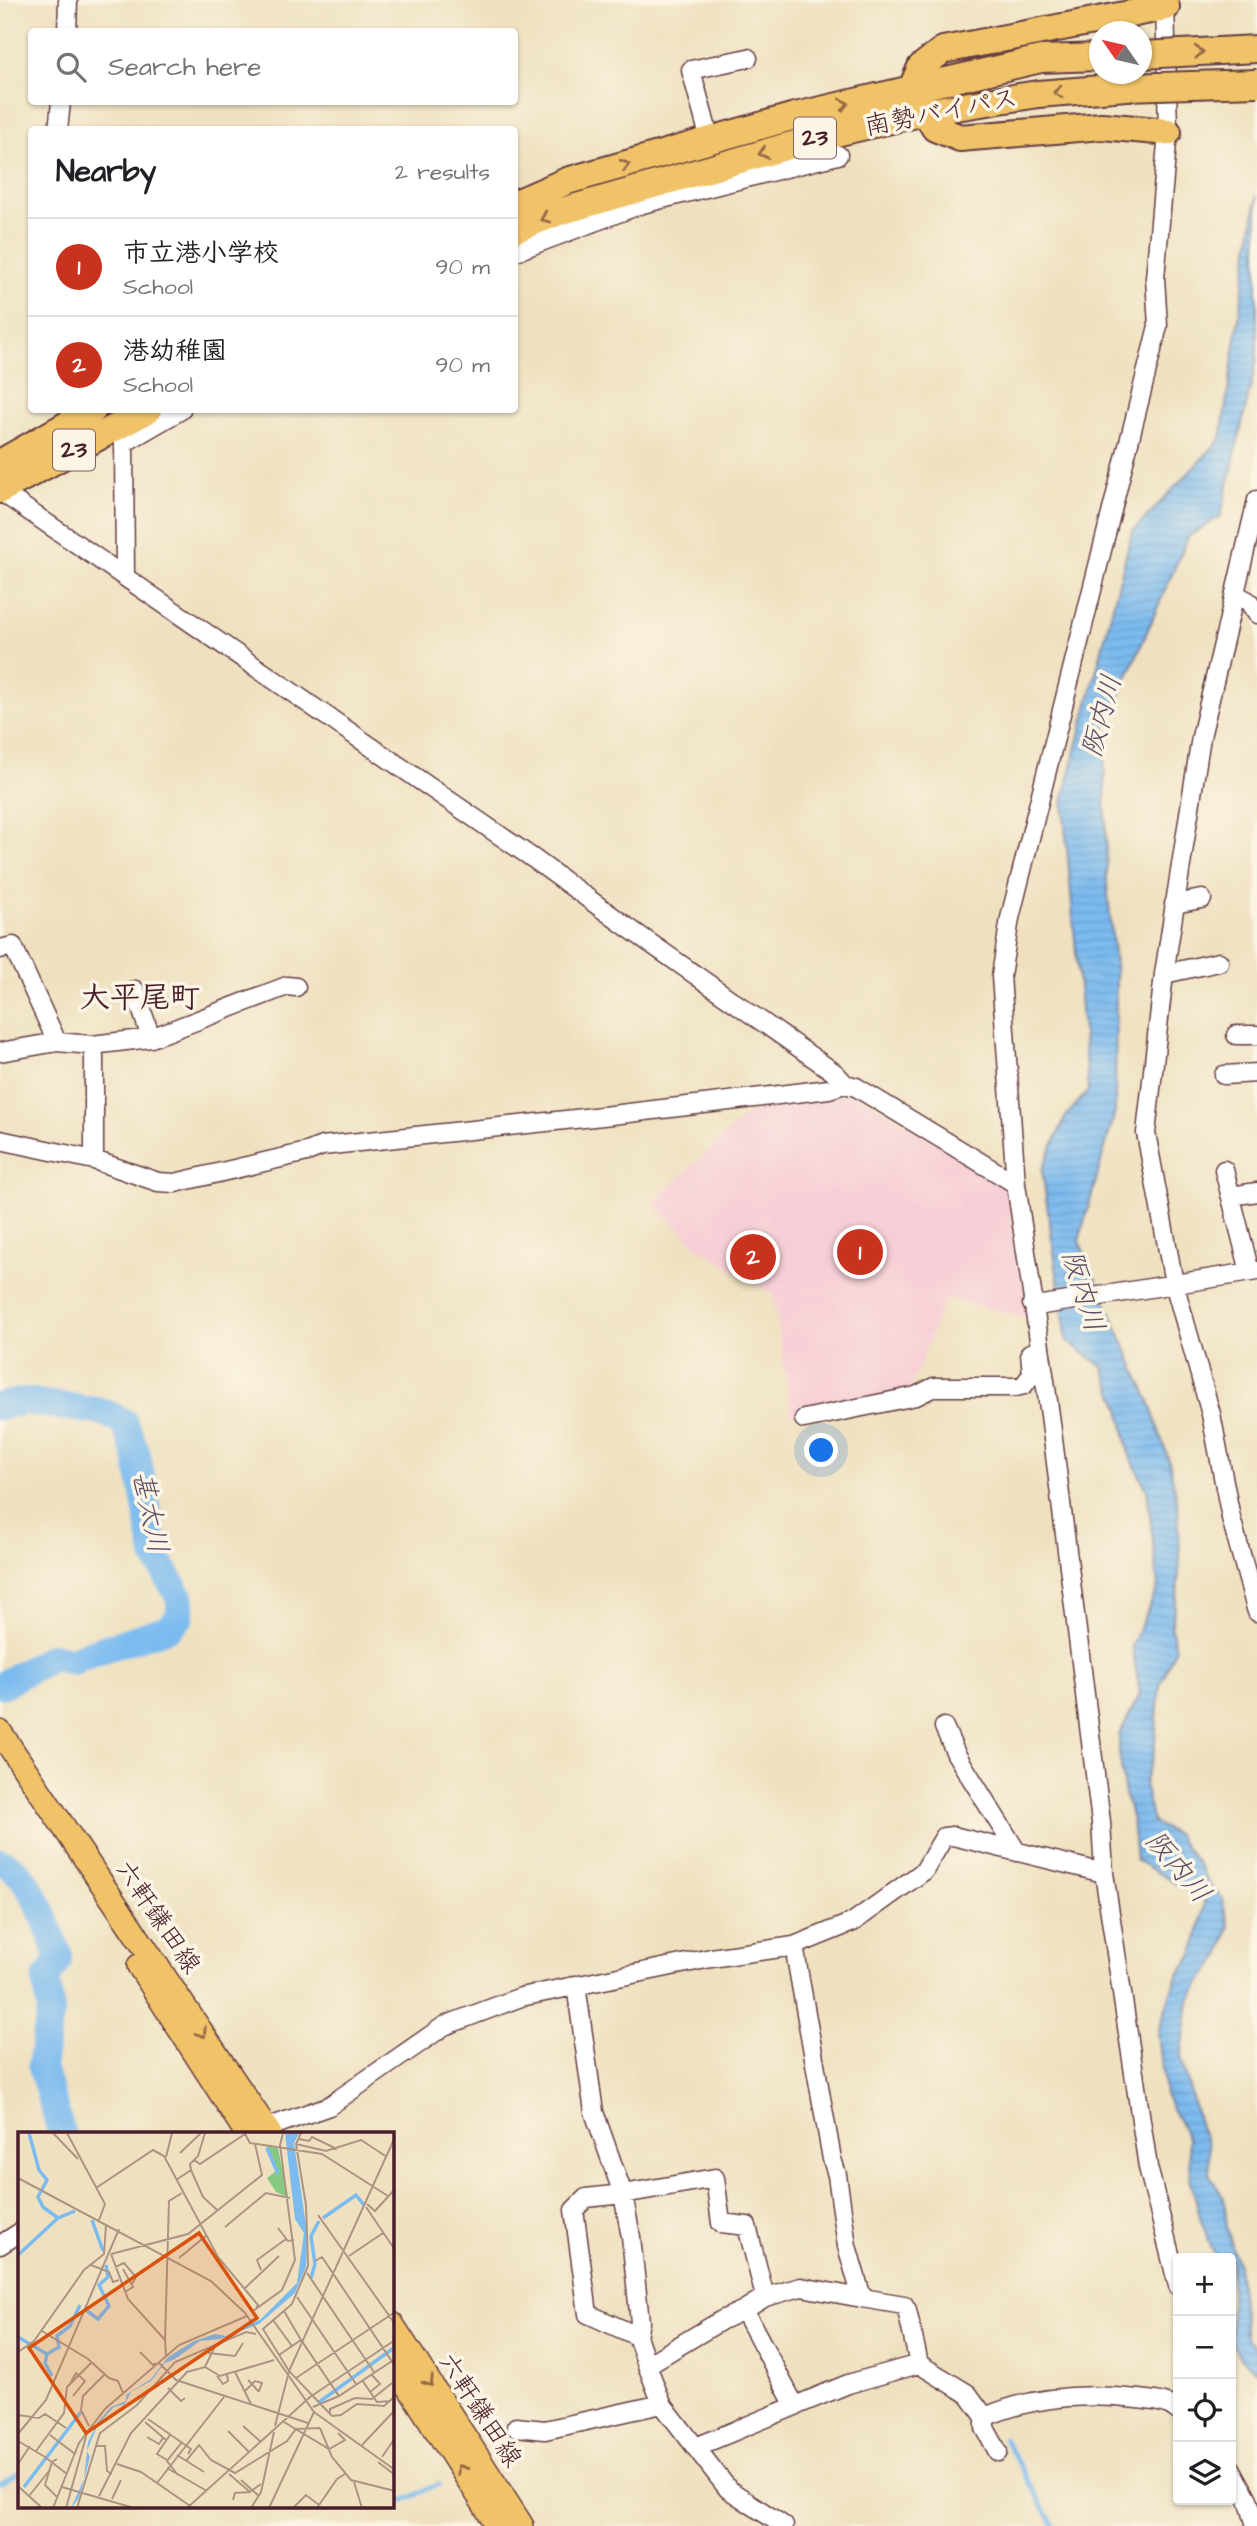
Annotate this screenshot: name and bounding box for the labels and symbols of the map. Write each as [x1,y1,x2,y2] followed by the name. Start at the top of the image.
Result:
[1089,21,1152,84] north arrow
[1194,44,1205,59] one-way arrow
[861,79,1021,145] street label: 南勢バイパス
[1052,84,1063,99] one-way arrow
[838,98,850,112] one-way arrow
[794,118,836,158] road number: 23
[758,145,770,160] one-way arrow
[619,158,631,173] one-way arrow
[540,209,552,223] one-way arrow
[53,430,95,471] road number: 23
[1072,670,1132,762] water label: 阪内川
[80,977,200,1019] district label: 大平尾町
[837,1226,883,1278] pin: 1
[730,1231,776,1283] pin: 2
[1052,1245,1114,1337] water label: 阪内川
[804,1433,838,1467] your location
[122,1467,178,1557] water label: 甚太川
[1136,1822,1220,1912] water label: 阪内川
[107,1853,209,1981] street label: 六軒鎌田線
[194,2025,207,2038] one-way arrow
[18,2132,394,2508] inset map
[429,2346,531,2474] street label: 六軒鎌田線
[421,2374,434,2387] one-way arrow
[456,2463,469,2476] one-way arrow

